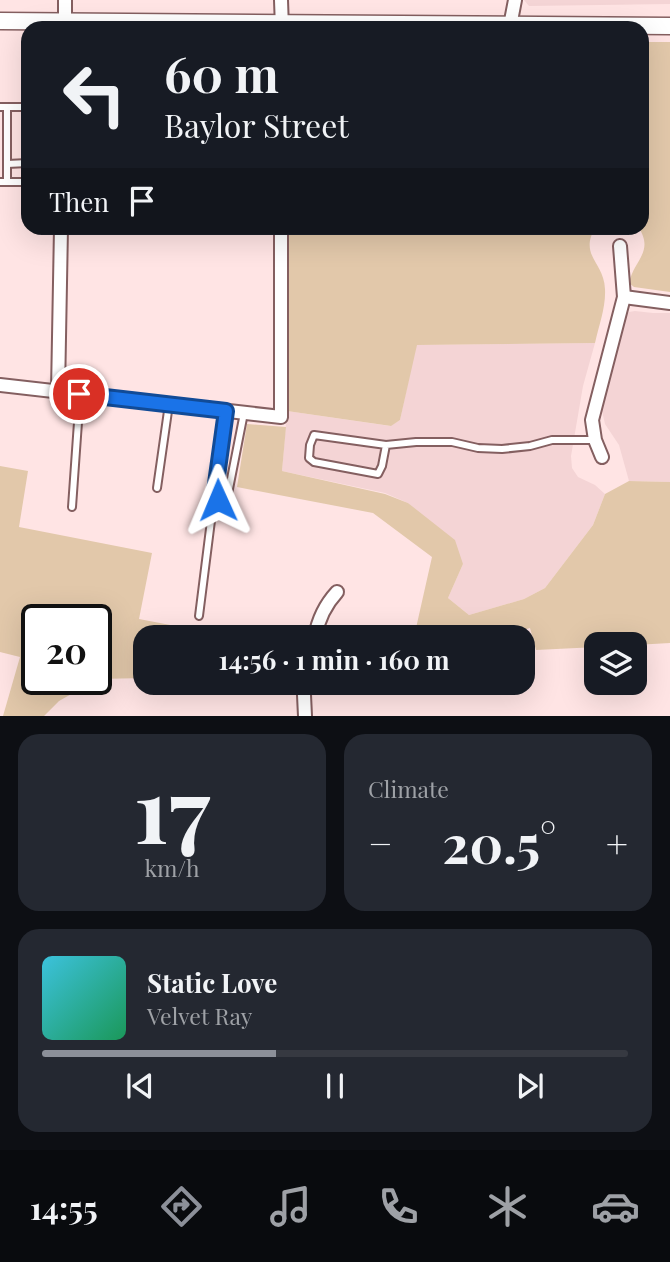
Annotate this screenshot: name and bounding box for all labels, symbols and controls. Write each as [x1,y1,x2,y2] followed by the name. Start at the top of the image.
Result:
[164,40,279,105] text: 60 m
[49,49,140,140] icon: left
[164,103,349,146] text: Baylor Street
[123,182,161,220] icon: arrive
[49,184,109,219] text: Then
[49,364,109,424] pin
[60,375,98,413] icon: arrive
[181,463,255,537] position arrow
[21,604,112,695] speed limit sign: 20
[584,632,647,695] map controls
[584,632,647,695] button: layers
[218,642,450,677] text: 14:56 · 1 min · 160 m
[134,746,210,867] text: 17
[368,773,449,804] text: Climate
[442,808,556,877] text: 20.5°
[368,817,393,868] text: −
[606,817,628,868] text: +
[144,852,200,883] text: km/h
[147,965,277,1000] text: Static Love
[147,1000,252,1031] text: Velvet Ray
[121,1067,159,1105] icon: previous
[316,1067,354,1105] icon: pause
[511,1067,549,1105] icon: next
[157,1182,206,1231] icon: directions
[266,1182,315,1231] icon: music
[374,1182,423,1231] icon: phone
[483,1182,532,1231] icon: climate
[591,1182,640,1231] icon: car
[30,1185,98,1228] text: 14:55

